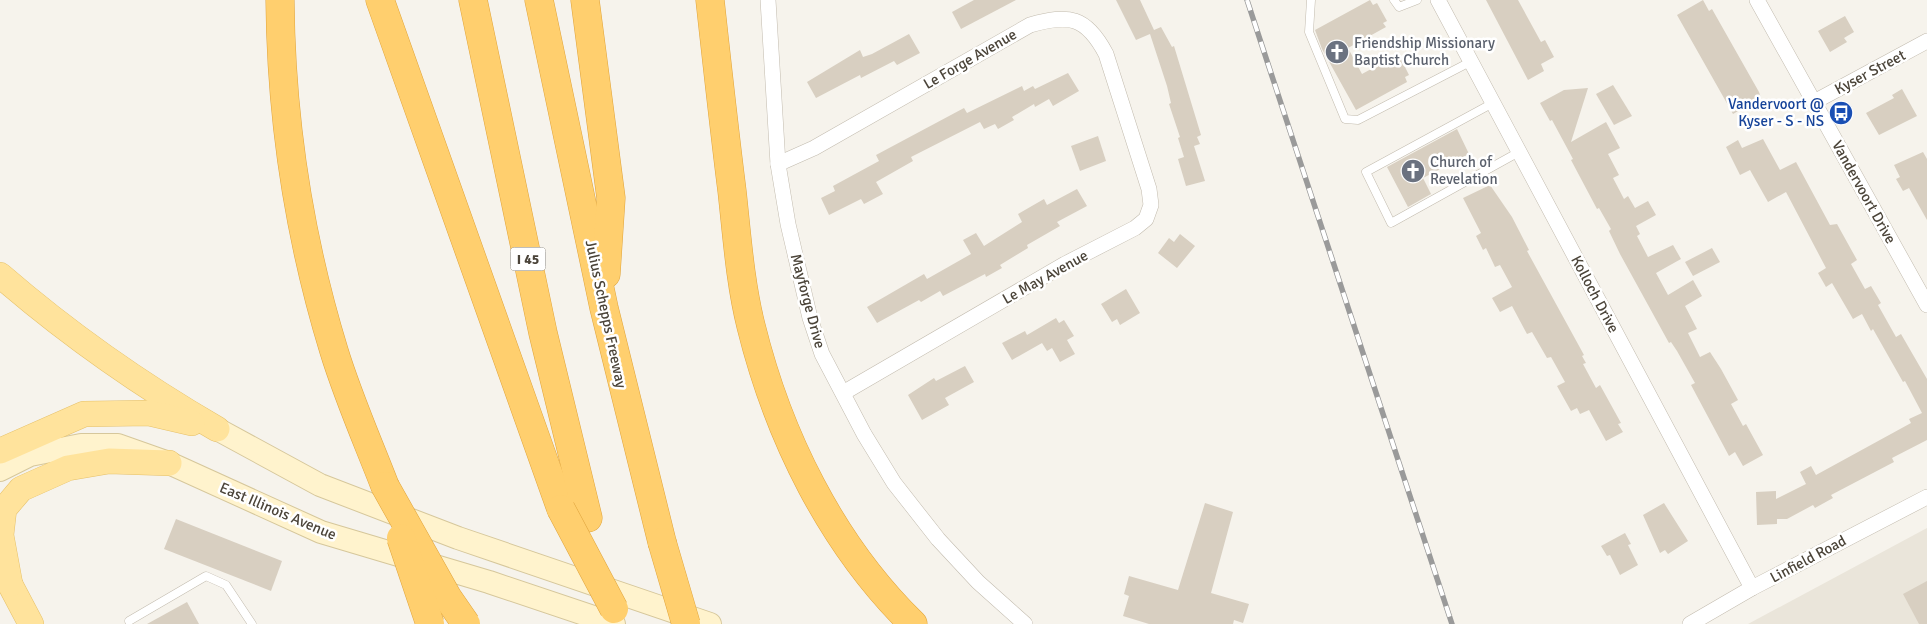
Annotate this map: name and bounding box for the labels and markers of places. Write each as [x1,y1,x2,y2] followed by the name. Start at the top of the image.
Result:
[1354,34,1495,69] place label: Friendship Missionary Baptist Church
[1324,39,1350,65] church icon: Friendship Missionary Baptist Church
[1728,95,1824,130] place label: Vandervoort @ Kyser - S - NS
[1828,100,1854,126] bus stop icon: Vandervoort @ Kyser - S - NS
[1430,153,1498,188] place label: Church of Revelation
[1400,158,1426,184] church icon: Church of Revelation

